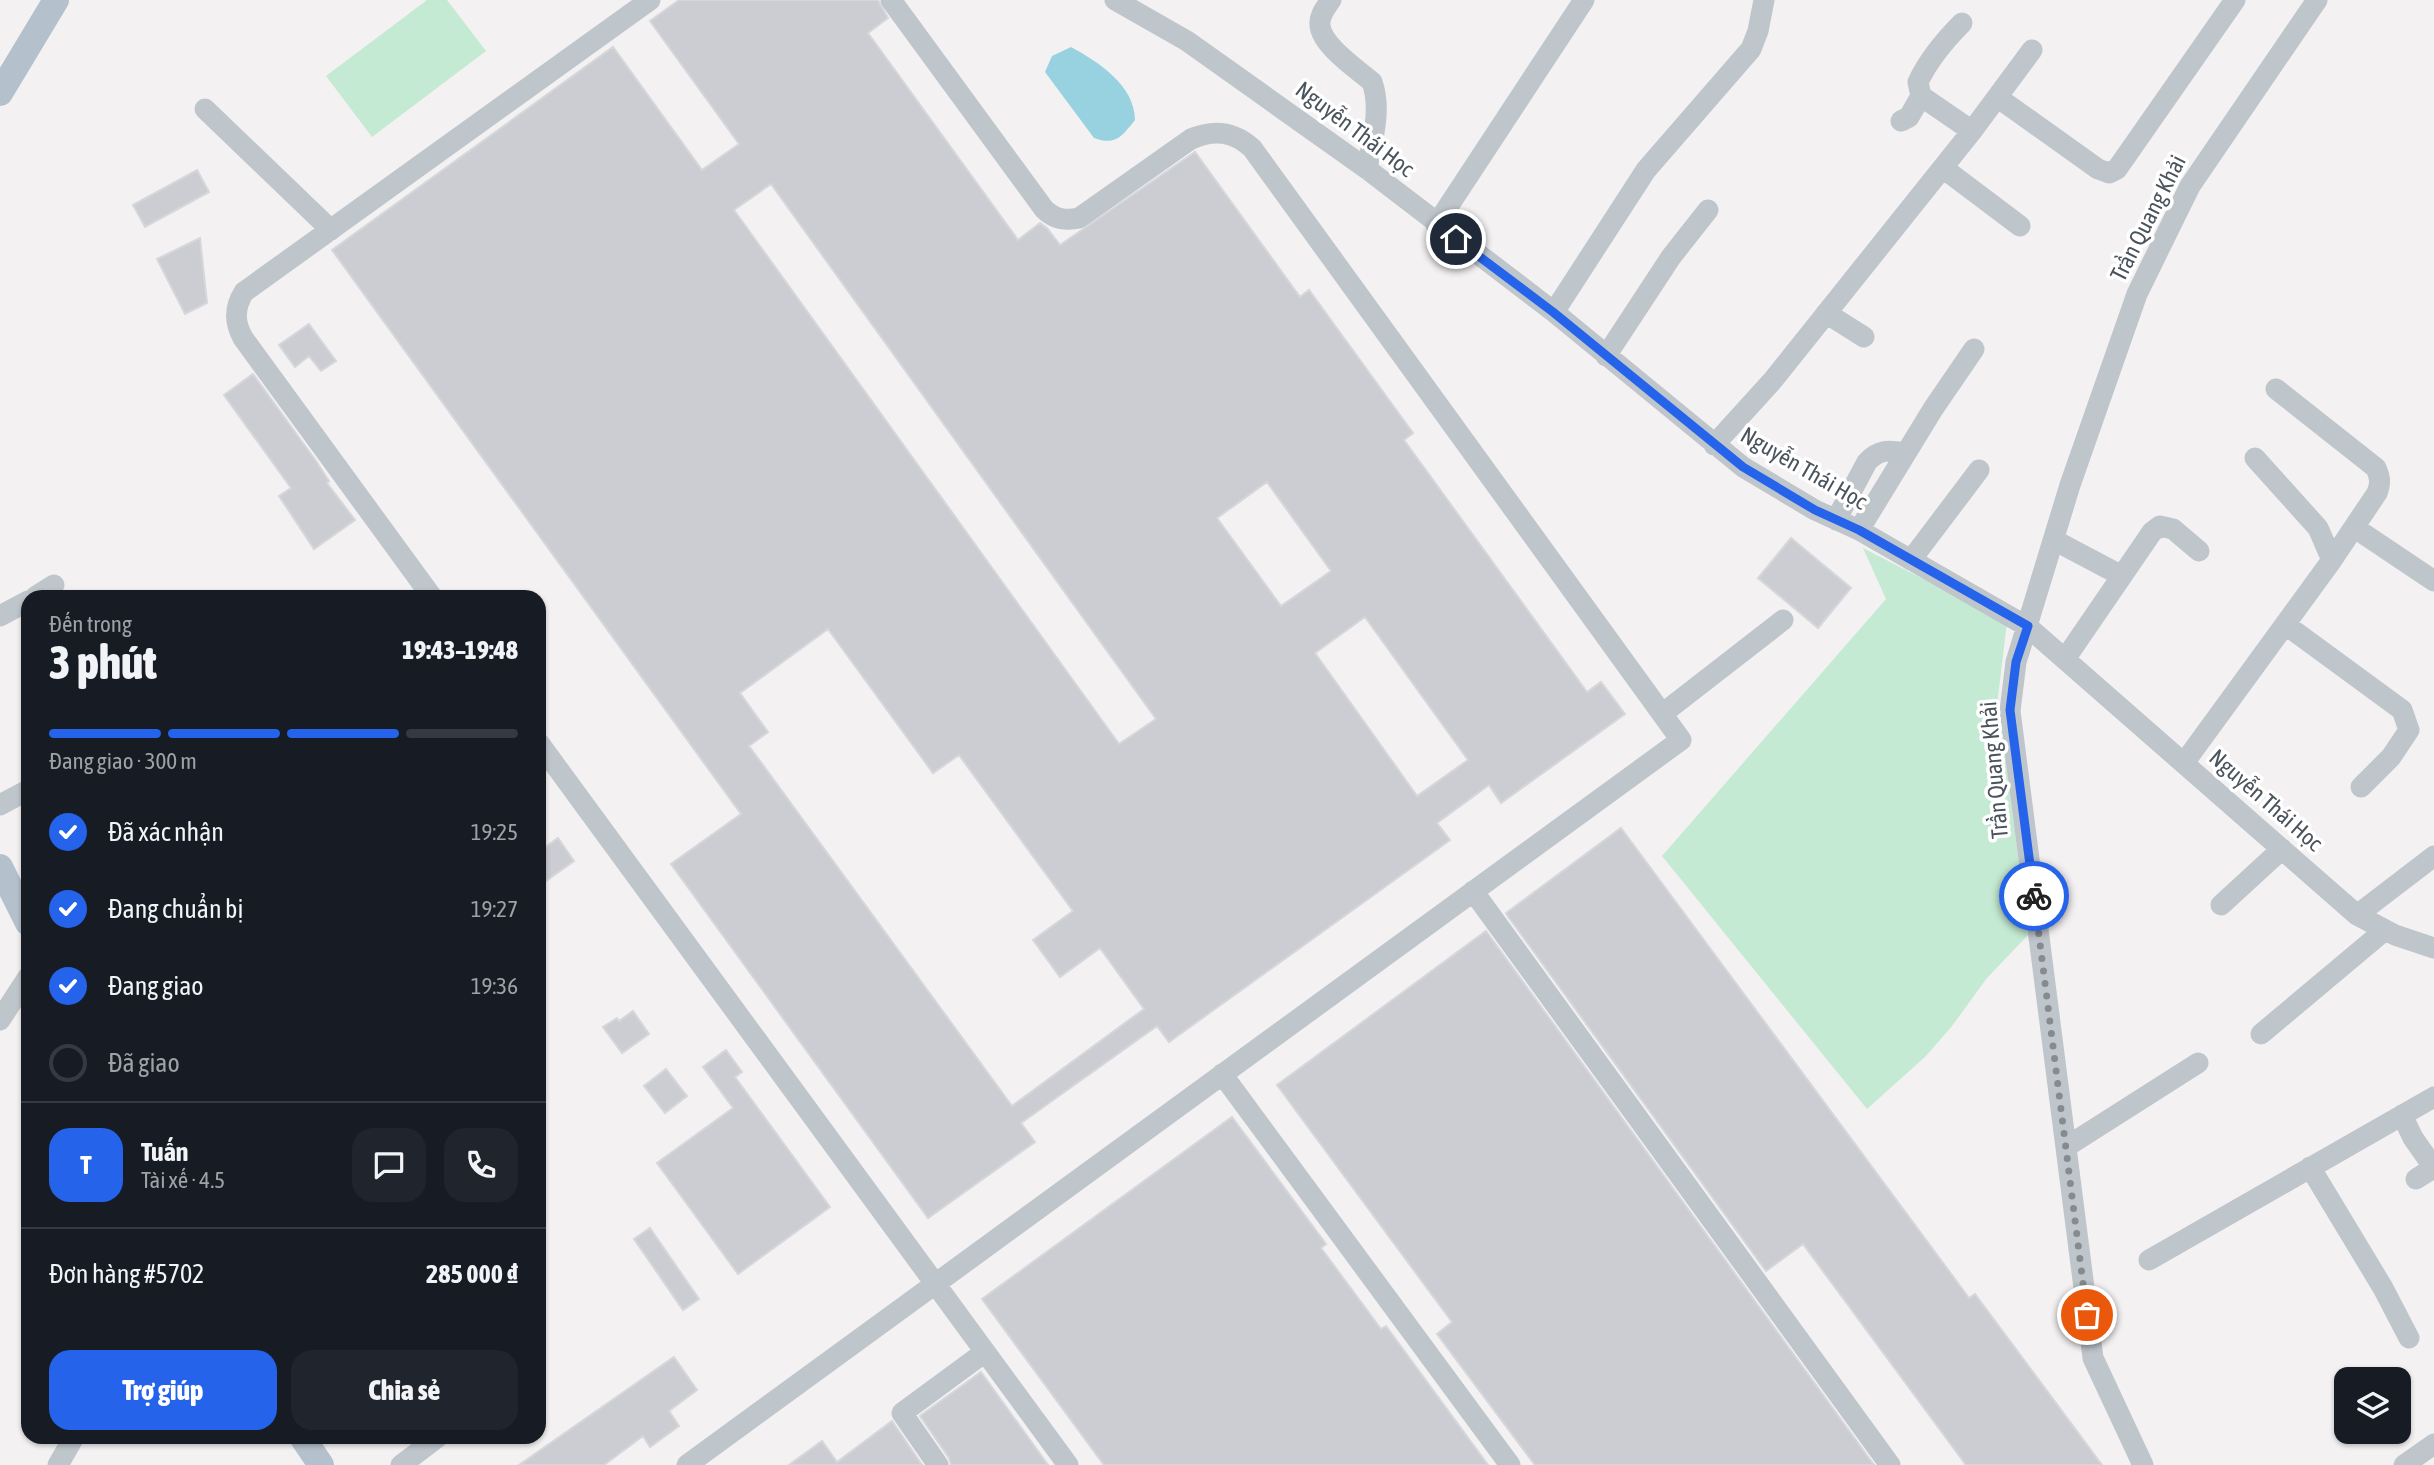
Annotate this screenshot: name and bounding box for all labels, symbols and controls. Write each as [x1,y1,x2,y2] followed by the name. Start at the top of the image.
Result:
[1291,76,1420,182] street label: Nguyễn Thái Học
[2105,151,2191,285] street label: Trần Quang Khải
[1426,209,1486,269] pin
[1437,220,1475,258] icon: home
[1736,421,1872,515] street label: Nguyễn Thái Học
[49,611,132,637] text: Đến trong
[402,635,518,665] text: 19:43–19:48
[49,636,157,689] text: 3 phút
[1975,700,2013,840] street label: Trần Quang Khải
[2204,744,2328,856] street label: Nguyễn Thái Học
[49,748,197,774] text: Đang giao · 300 m
[49,813,87,851] icon: check
[108,817,224,847] text: Đã xác nhận
[471,819,518,845] text: 19:25
[1999,861,2069,931] courier
[2015,877,2053,915] icon: bike
[49,890,87,928] icon: check
[108,894,243,924] text: Đang chuẩn bị
[471,896,518,922] text: 19:27
[49,967,87,1005] icon: check
[108,971,203,1001] text: Đang giao
[471,973,518,999] text: 19:36
[108,1048,180,1078] text: Đã giao
[352,1128,426,1202] button: chat
[444,1128,518,1202] button: phone
[141,1137,188,1167] text: Tuấn
[80,1150,92,1180] text: T
[141,1167,225,1193] text: Tài xế · 4.5
[49,1259,204,1289] text: Đơn hàng #5702
[426,1259,518,1289] text: 285 000 ₫
[2057,1285,2117,1345] pin
[2068,1296,2106,1334] icon: bag
[49,1350,277,1430] button: Trợ giúp
[291,1350,518,1430] button: Chia sẻ
[2334,1367,2411,1444] map controls
[2334,1367,2411,1444] button: layers

